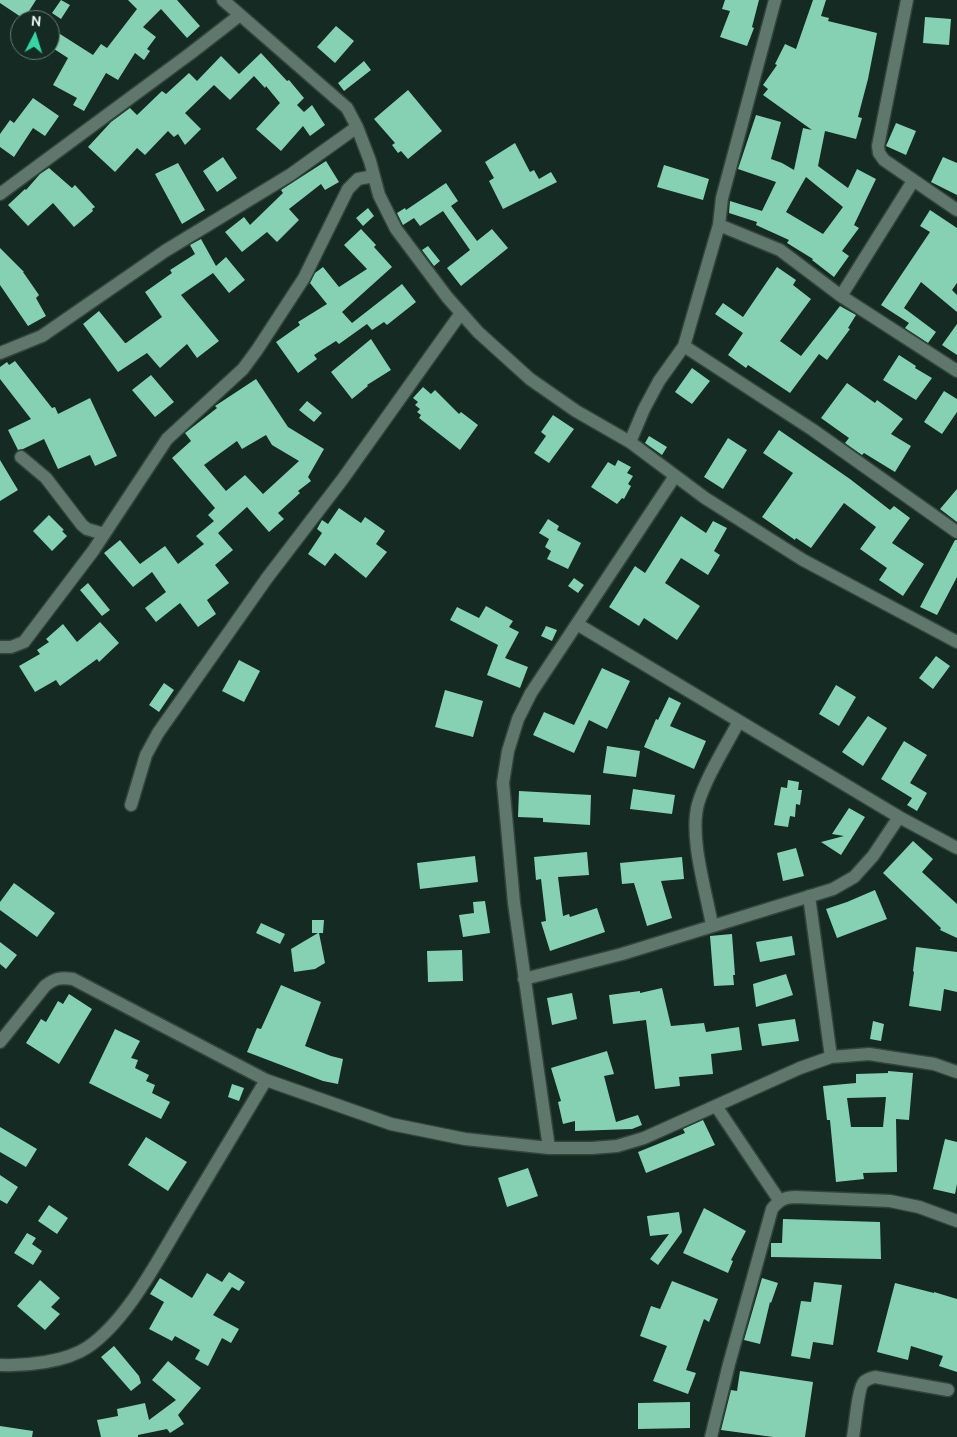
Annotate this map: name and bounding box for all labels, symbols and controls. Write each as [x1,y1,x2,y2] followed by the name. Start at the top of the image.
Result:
[10,10,60,60] north arrow
[30,13,42,29] text: N

